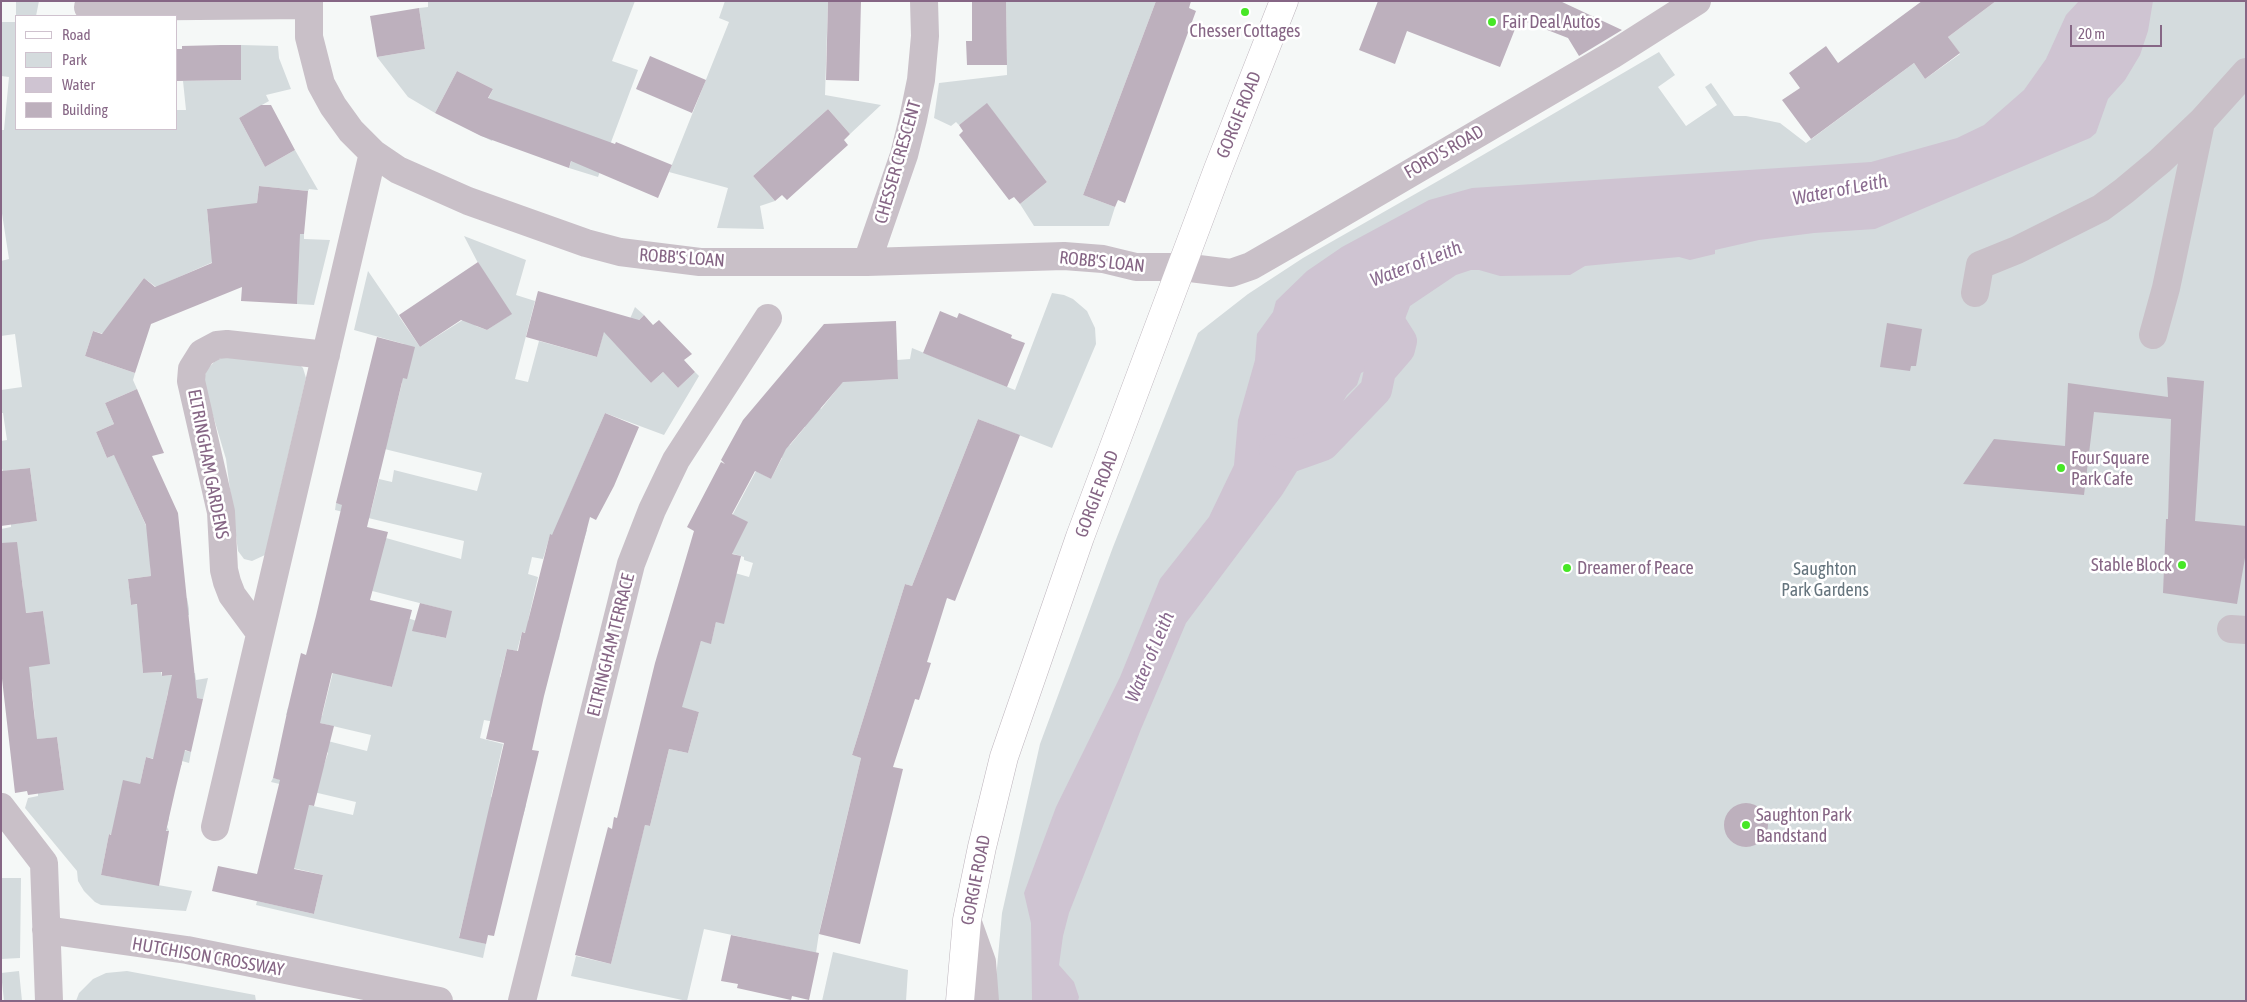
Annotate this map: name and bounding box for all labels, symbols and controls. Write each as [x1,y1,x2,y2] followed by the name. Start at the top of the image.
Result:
[1239,6,1251,18] marker: Chesser Cottages
[1502,11,1600,33] place label: Fair Deal Autos
[15,15,178,130] legend
[2072,15,2164,47] scale bar
[1486,16,1498,28] marker: Fair Deal Autos
[1190,20,1300,42] place label: Chesser Cottages
[2078,25,2105,42] text: 20 m
[62,26,91,43] text: Road
[62,51,87,68] text: Park
[1212,69,1266,161] street label: GORGIE ROAD
[62,76,95,93] text: Water
[870,98,926,226] street label: CHESSER CRESCENT
[62,101,108,118] text: Building
[1400,121,1488,183] street label: FORD'S ROAD
[1791,170,1889,210] water label: Water of Leith
[1367,236,1465,292] water label: Water of Leith
[638,244,726,272] street label: ROBB'S LOAN
[1058,247,1146,277] street label: ROBB'S LOAN
[183,387,233,541] street label: ELTRINGHAM GARDENS
[1071,447,1123,541] street label: GORGIE ROAD
[2071,447,2149,489] place label: Four Square Park Cafe
[2055,462,2067,474] marker: Four Square Park Cafe
[2091,554,2172,576] place label: Stable Block
[1577,557,1694,579] place label: Dreamer of Peace
[1781,558,1869,600] park label: Saughton Park Gardens
[2176,559,2188,571] marker: Stable Block
[1561,562,1573,574] marker: Dreamer of Peace
[583,571,639,719] street label: ELTRINGHAM TERRACE
[1121,608,1179,706] water label: Water of Leith
[1756,804,1852,846] place label: Saughton Park Bandstand
[1740,819,1752,831] marker: Saughton Park Bandstand
[957,833,995,927] street label: GORGIE ROAD
[130,933,286,981] street label: HUTCHISON CROSSWAY

